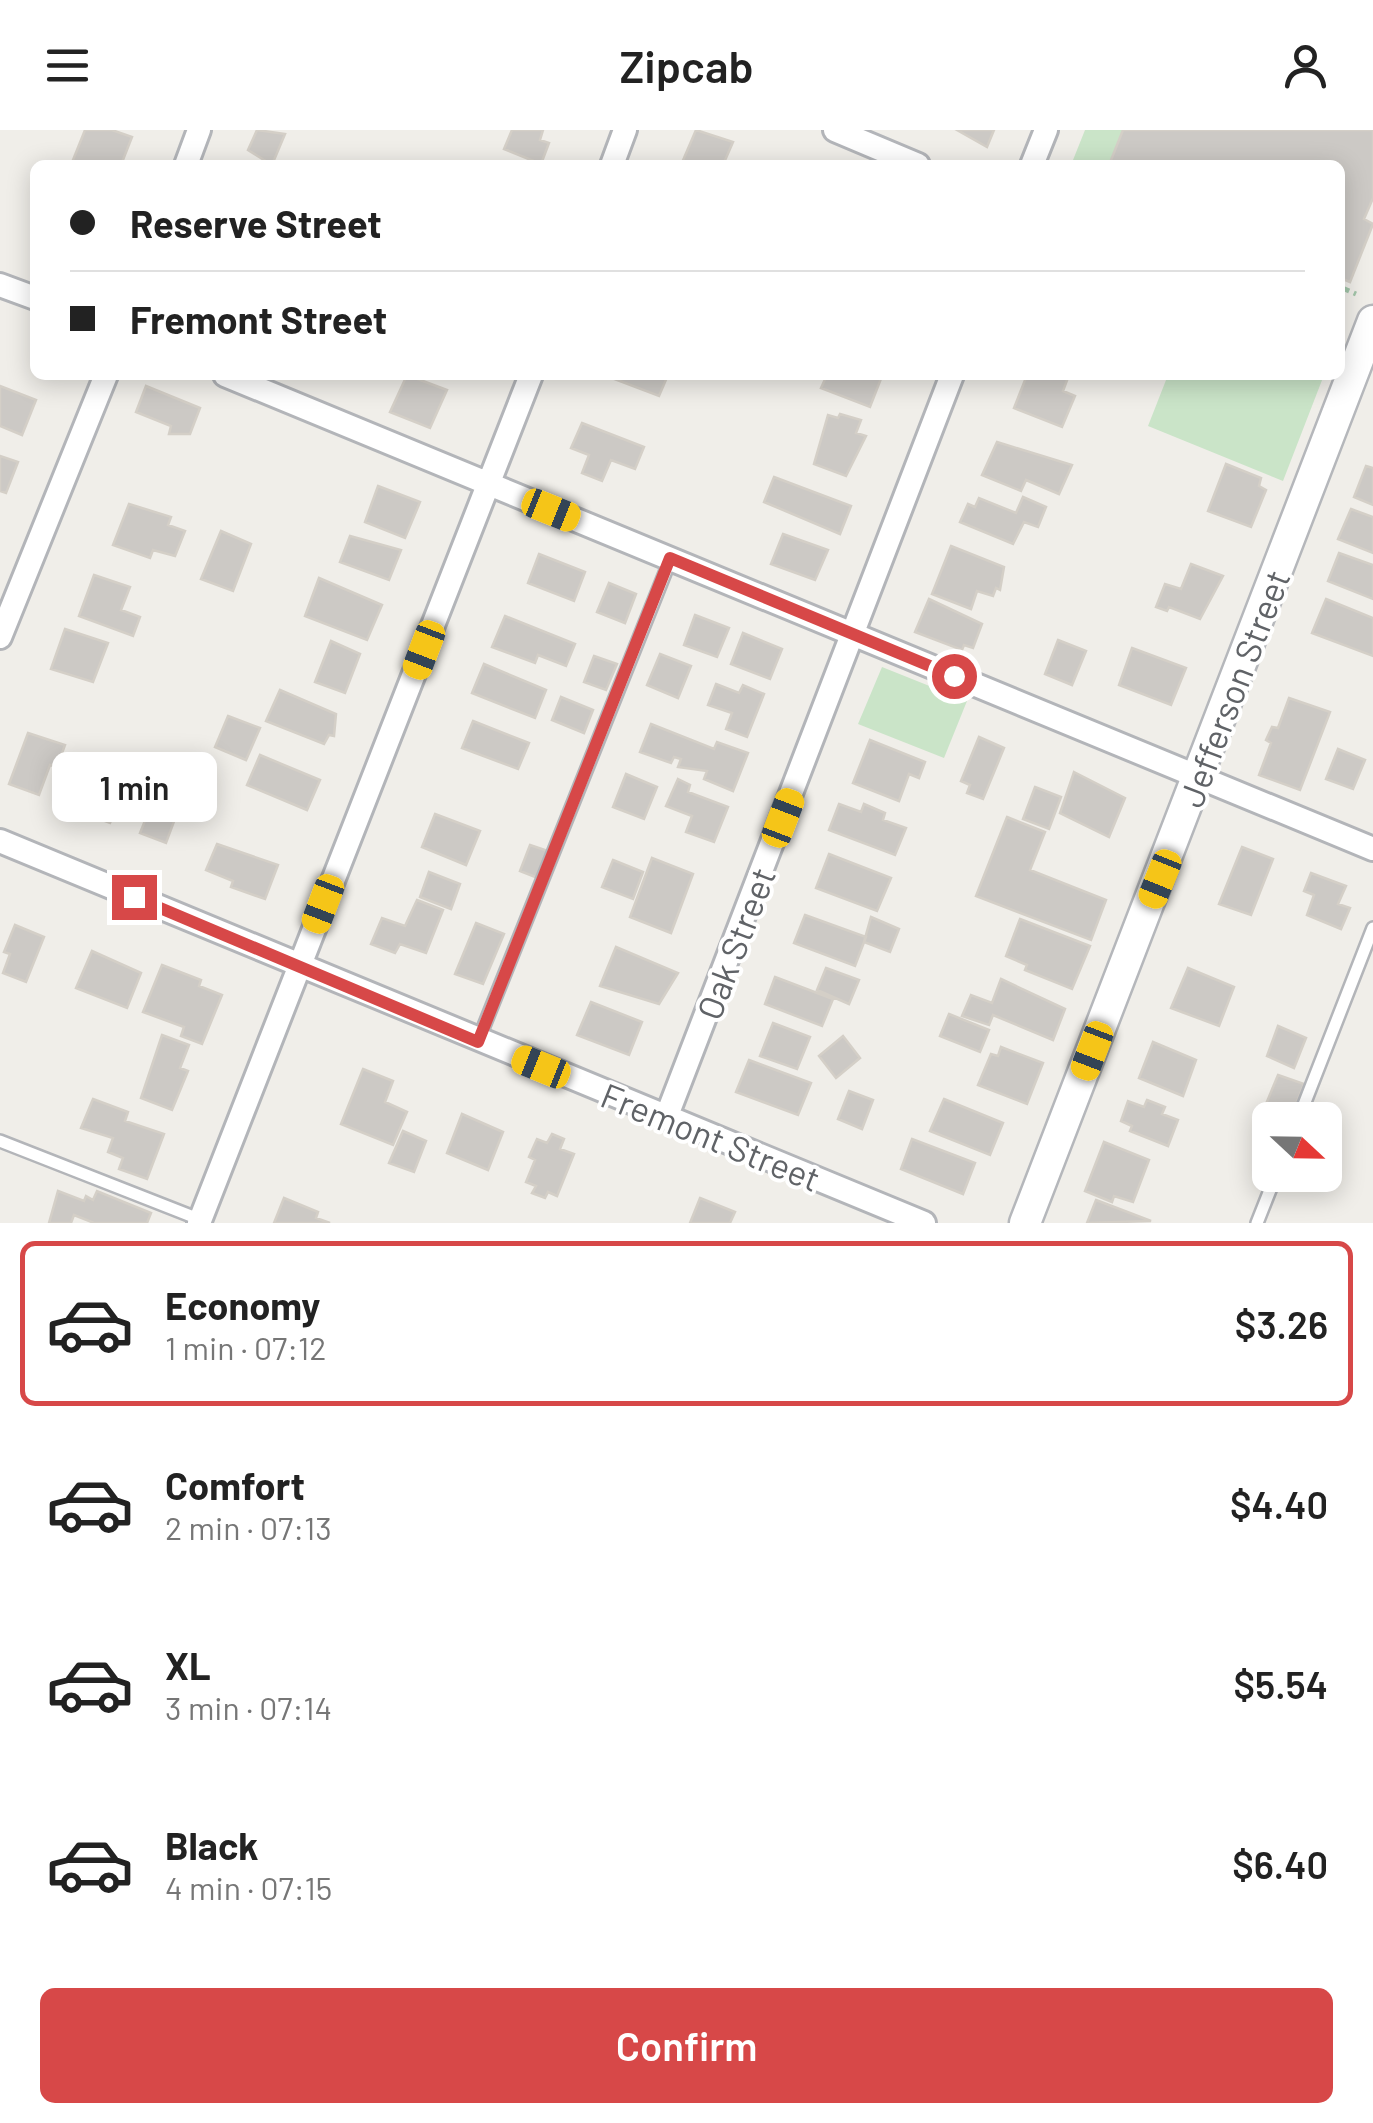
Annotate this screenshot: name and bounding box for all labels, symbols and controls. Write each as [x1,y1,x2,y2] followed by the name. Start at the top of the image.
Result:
[40,38,95,93] icon: menu
[619,38,754,92] text: Zipcab
[1278,38,1333,93] icon: person
[130,200,382,246] text: Reserve Street
[130,296,387,342] text: Fremont Street
[518,485,584,535] car
[1169,564,1297,812] street label: Jefferson Street
[399,617,449,683] car
[932,654,977,699] route start
[52,752,216,822] callout: 1 min
[100,768,169,806] text: 1 min
[758,785,808,851] car
[1135,846,1185,912] car
[687,861,783,1025] street label: Oak Street
[298,871,348,937] car
[112,875,157,920] route end
[1067,1018,1117,1084] car
[508,1042,574,1092] car
[595,1073,827,1199] street label: Fremont Street
[1252,1102,1342,1192] north arrow
[1252,1102,1342,1192] map controls
[45,1279,135,1369] icon: car
[165,1282,320,1328] text: Economy
[1235,1301,1328,1347] text: $3.26
[165,1328,326,1366] text: 1 min · 07:12
[45,1459,135,1549] icon: car
[165,1462,305,1508] text: Comfort
[1230,1481,1328,1527] text: $4.40
[165,1508,332,1546] text: 2 min · 07:13
[45,1639,135,1729] icon: car
[165,1642,211,1688] text: XL
[1234,1661,1328,1707] text: $5.54
[165,1688,332,1726] text: 3 min · 07:14
[45,1819,135,1909] icon: car
[165,1822,259,1868] text: Black
[1232,1841,1328,1887] text: $6.40
[165,1868,332,1906] text: 4 min · 07:15
[40,1988,1333,2103] button: Confirm

